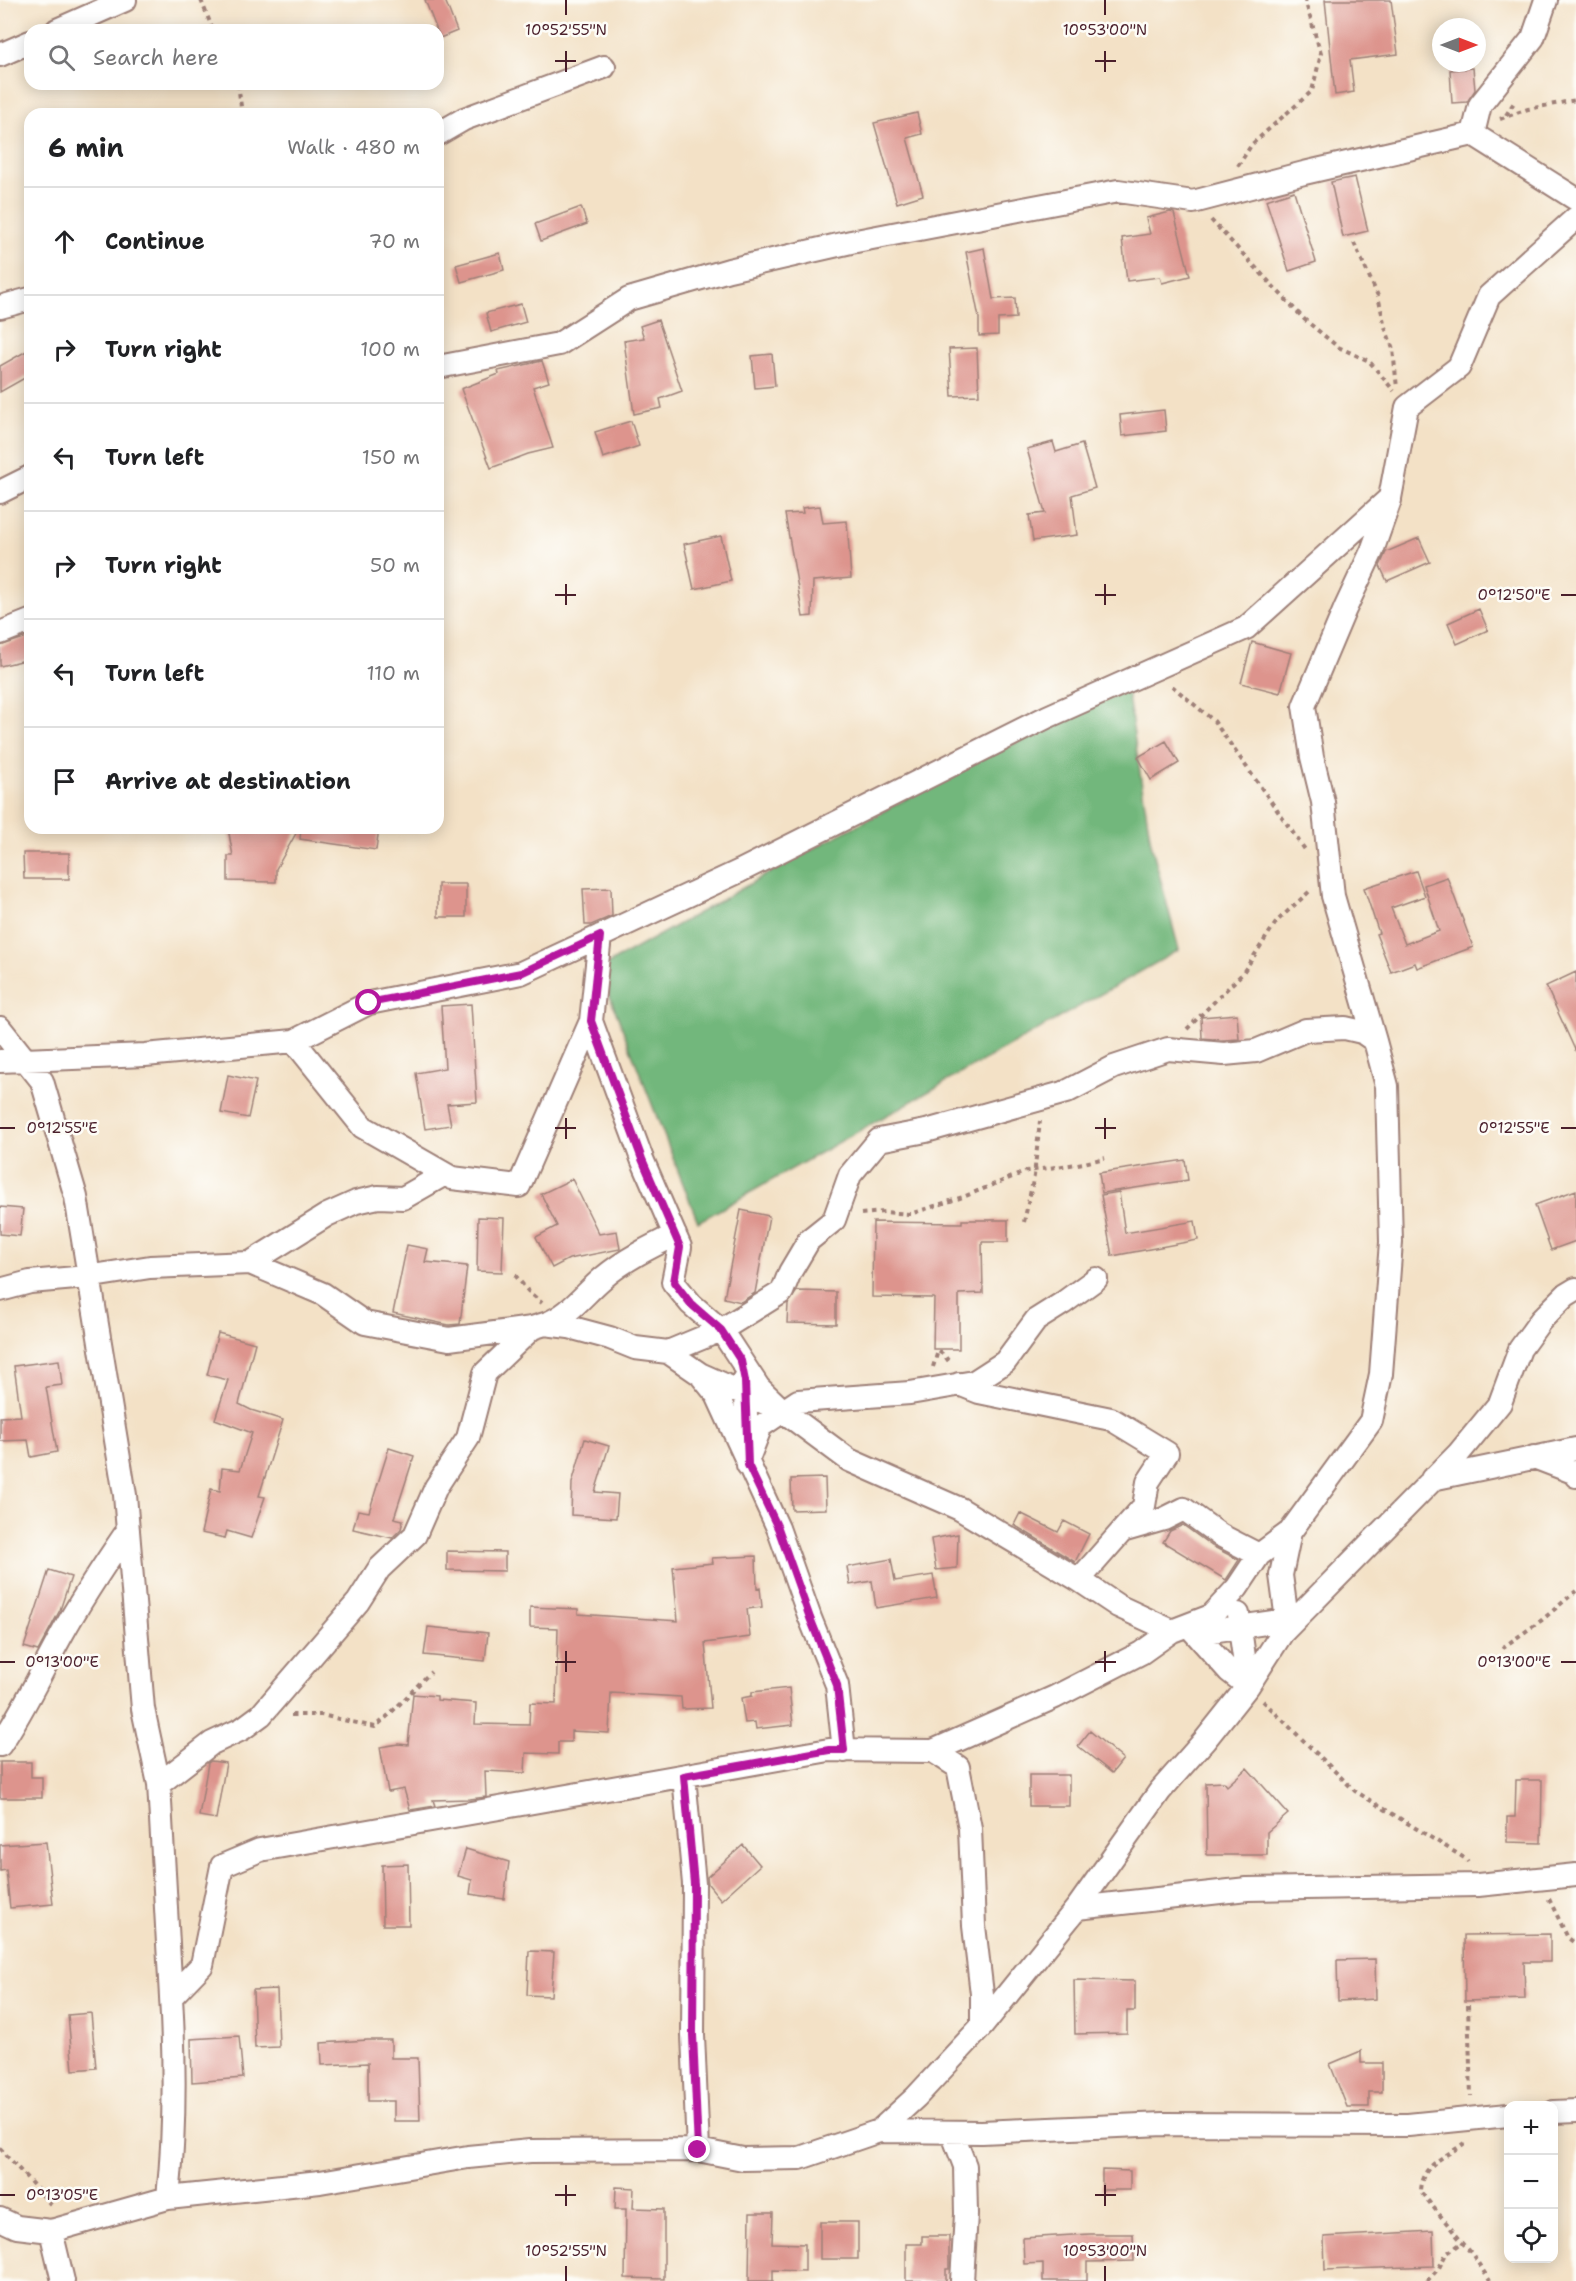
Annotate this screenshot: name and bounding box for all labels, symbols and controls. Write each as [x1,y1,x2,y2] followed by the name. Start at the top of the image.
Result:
[1432,18,1486,72] north arrow
[525,20,607,40] text: 10°52'55"N
[1063,20,1147,40] text: 10°53'00"N
[24,24,444,90] search box
[45,41,78,74] icon: search
[93,43,219,72] text: Search here
[48,130,124,165] text: 6 min
[287,134,420,160] text: Walk · 480 m
[48,225,81,258] icon: ahead
[105,227,205,256] text: Continue
[368,228,420,254] text: 70 m
[48,333,81,366] icon: right
[105,335,222,364] text: Turn right
[360,336,420,362] text: 100 m
[48,441,81,474] icon: left
[105,443,204,472] text: Turn left
[362,444,420,470] text: 150 m
[48,549,81,582] icon: right
[105,551,222,580] text: Turn right
[370,552,420,578] text: 50 m
[1478,585,1551,605] text: 0°12'50"E
[48,657,81,690] icon: left
[105,659,204,688] text: Turn left
[366,660,420,686] text: 110 m
[48,765,81,798] icon: arrive
[105,767,351,796] text: Arrive at destination
[355,989,381,1015] route start
[26,1118,98,1138] text: 0°12'55"E
[1478,1118,1550,1138] text: 0°12'55"E
[25,1652,99,1672] text: 0°13'00"E
[1477,1652,1551,1672] text: 0°13'00"E
[1504,2101,1558,2263] map controls
[1504,2101,1558,2155] button: +
[684,2136,710,2162] route end
[1504,2155,1558,2209] button: −
[26,2185,98,2205] text: 0°13'05"E
[1504,2209,1558,2263] button: locate
[525,2241,607,2261] text: 10°52'55"N
[1063,2241,1147,2261] text: 10°53'00"N

